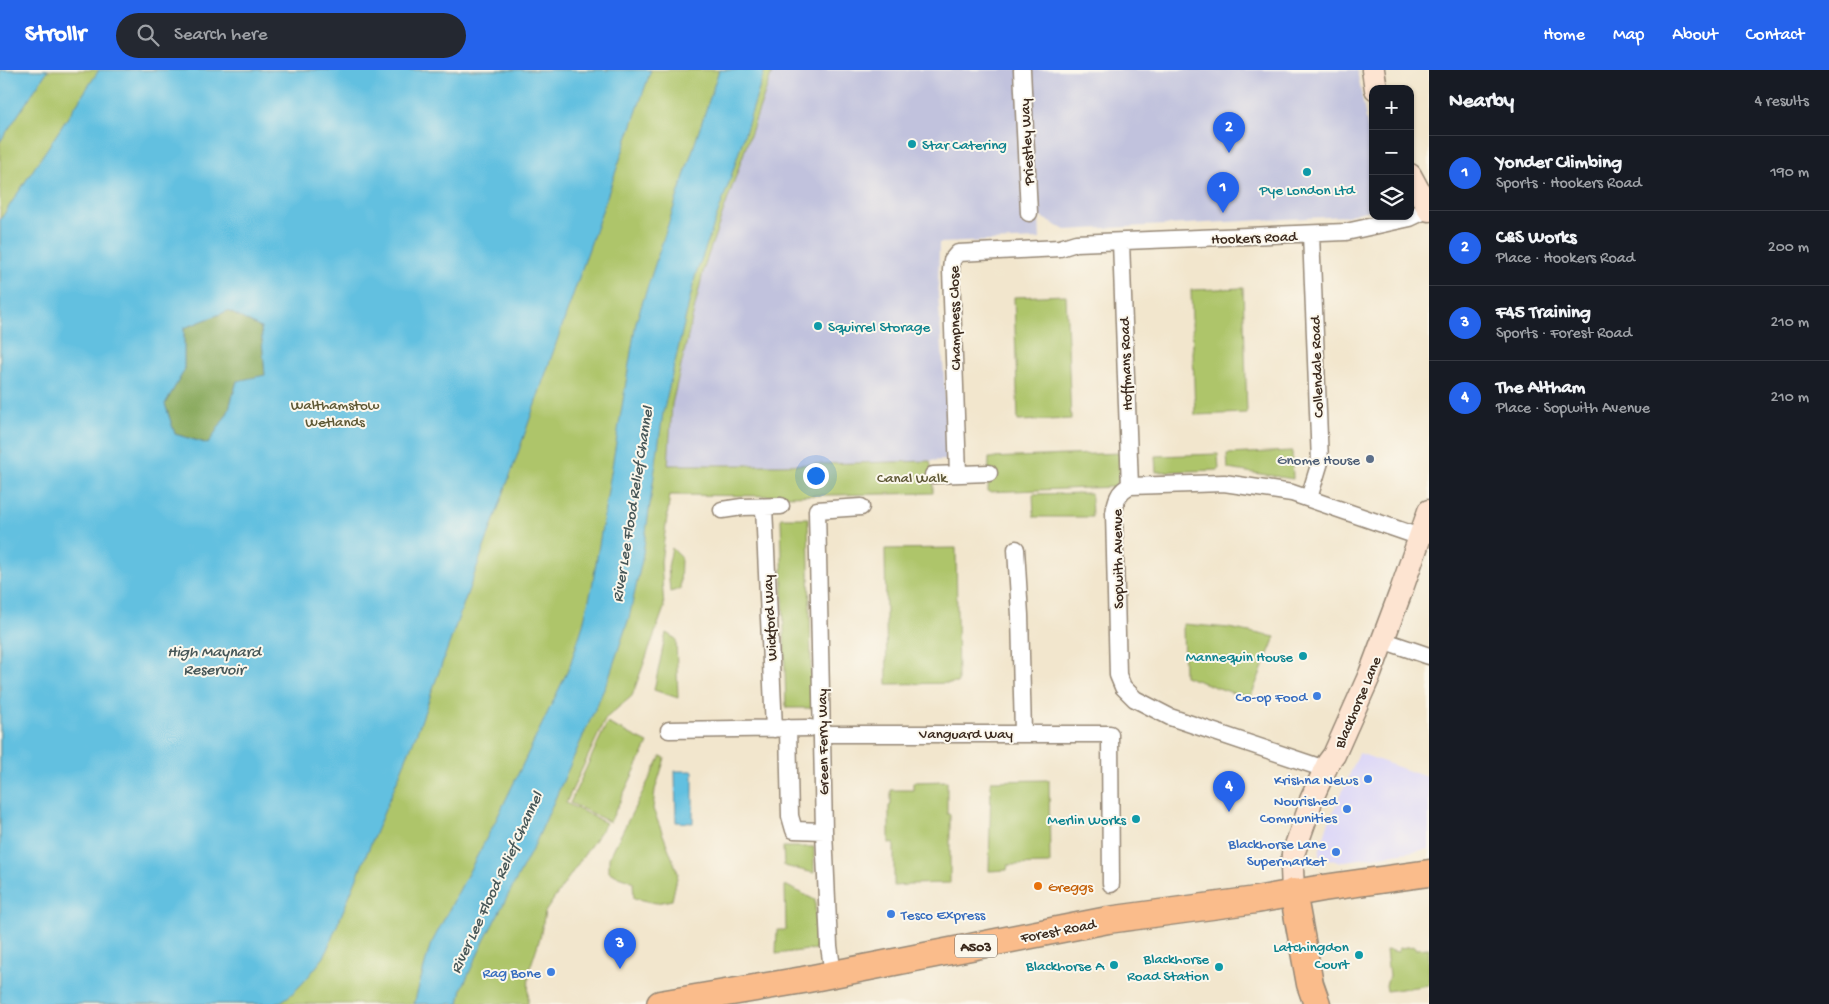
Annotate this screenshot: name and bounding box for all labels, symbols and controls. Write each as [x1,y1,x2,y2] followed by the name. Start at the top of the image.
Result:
[116,13,466,58] search box
[25,21,86,50] text: Strollr
[134,21,162,49] icon: search
[174,24,268,47] text: Search here
[1543,25,1585,46] text: Home
[1613,25,1644,46] text: Map
[1672,25,1718,46] text: About
[1746,25,1804,46] text: Contact
[1369,85,1414,220] map controls
[1369,85,1414,130] button: +
[1449,90,1514,115] text: Nearby
[1754,93,1809,112] text: 4 results
[1017,98,1039,187] street label: Priestley Way
[1213,112,1245,153] pin: 2
[1369,130,1414,175] button: −
[922,137,1007,155] place label: Star Catering
[906,138,918,150] marker: Star Catering
[1496,152,1622,175] text: Yonder Climbing
[1462,164,1468,183] text: 1
[1770,164,1809,183] text: 190 m
[1301,166,1313,178] marker: Pye London Ltd
[1207,172,1239,213] pin: 1
[1369,175,1414,220] button: layers
[1496,175,1642,194] text: Sports · Hookers Road
[1258,182,1356,200] place label: Pye London Ltd
[1496,227,1577,250] text: C&S Works
[1211,228,1298,249] street label: Hookers Road
[1461,239,1469,258] text: 2
[1768,239,1809,258] text: 200 m
[1496,250,1635,269] text: Place · Hookers Road
[946,265,966,370] street label: Champness Close
[1496,302,1591,325] text: F45 Training
[1461,314,1469,333] text: 3
[1770,314,1809,333] text: 210 m
[1307,315,1329,418] street label: Collendale Road
[1116,316,1138,411] street label: Hoffmans Road
[828,319,930,337] place label: Squirrel Storage
[812,320,824,332] marker: Squirrel Storage
[1496,325,1632,344] text: Sports · Forest Road
[1496,377,1585,400] text: The Altham
[1461,389,1469,408] text: 4
[1770,389,1809,408] text: 210 m
[291,397,380,432] park label: Walthamstow Wetlands
[1496,400,1650,419] text: Place · Sopwith Avenue
[610,404,660,604] water label: River Lee Flood Relief Channel
[1277,452,1360,470] place label: Gnome House
[1364,453,1376,465] marker: Gnome House
[803,463,829,489] your location
[877,470,948,488] park label: Canal Walk
[1109,509,1129,609] street label: Sopwith Avenue
[760,574,782,661] street label: Wickford Way
[167,644,262,681] water label: High Maynard Reservoir
[1186,649,1293,667] place label: Mannequin House
[1297,650,1309,662] marker: Mannequin House
[1331,654,1386,752] street label: Blackhorse Lane
[814,688,834,795] street label: Green Ferry Way
[1236,689,1308,707] place label: Co-op Food
[1311,690,1323,702] marker: Co-op Food
[918,726,1014,744] street label: Vanguard Way
[1213,771,1245,812] pin: 4
[1274,772,1358,790] place label: Krishna News
[1362,773,1374,785] marker: Krishna News
[448,788,549,977] water label: River Lee Flood Relief Channel
[1260,793,1338,828] place label: Nourished Communities
[1341,803,1353,815] marker: Nourished Communities
[1047,812,1126,830] place label: Merlin Works
[1130,813,1142,825] marker: Merlin Works
[1227,836,1328,871] place label: Blackhorse Lane Supermarket
[1330,846,1342,858] marker: Blackhorse Lane Supermarket
[1048,879,1094,897] place label: Greggs
[1032,880,1044,892] marker: Greggs
[900,907,986,925] place label: Tesco Express
[885,908,897,920] marker: Tesco Express
[1018,916,1099,948] street label: Forest Road
[604,928,636,969] pin: 3
[955,934,997,958] road number: A503
[1273,939,1351,974] place label: Latchingdon Court
[1353,949,1365,961] marker: Latchingdon Court
[1127,951,1209,986] place label: Blackhorse Road Station
[1025,958,1105,976] place label: Blackhorse A
[1108,959,1120,971] marker: Blackhorse A
[1213,961,1225,973] marker: Blackhorse Road Station
[482,965,541,983] place label: Rag Bone
[545,966,557,978] marker: Rag Bone

